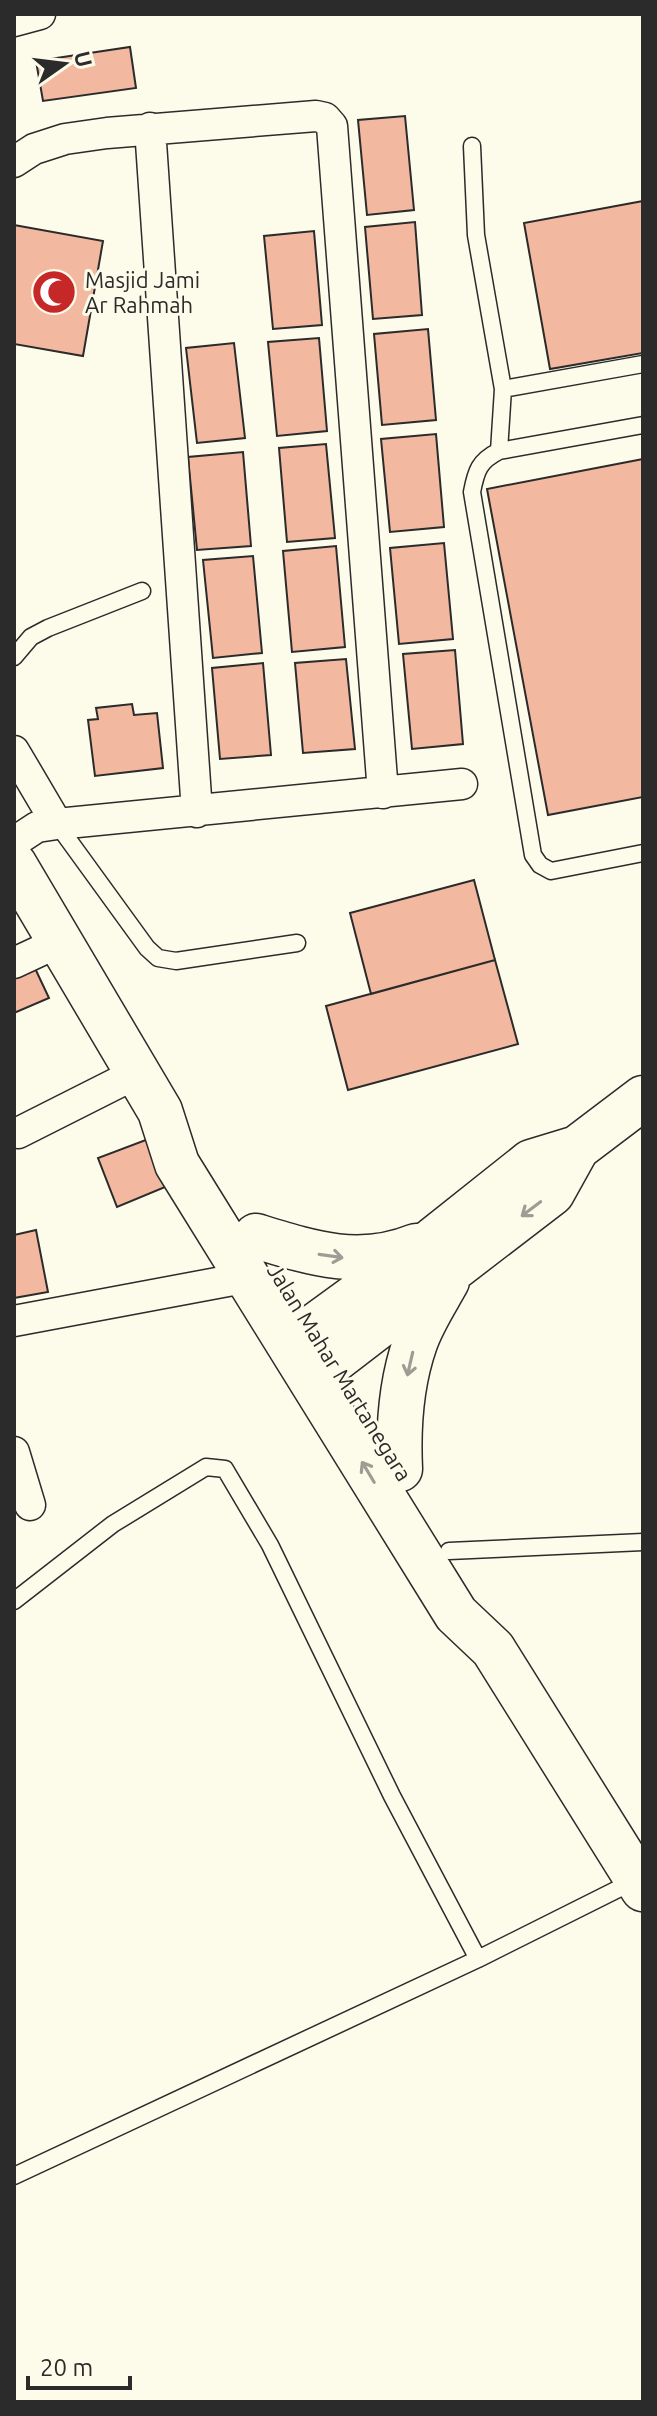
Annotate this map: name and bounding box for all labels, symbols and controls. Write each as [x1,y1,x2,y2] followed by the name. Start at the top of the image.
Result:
[24,24,104,104] north arrow
[70,49,98,70] text: U
[85,267,200,317] place label: Masjid Jami Ar Rahmah
[30,268,78,316] mosque icon: Masjid Jami Ar Rahmah
[521,1201,542,1218] one-way arrow
[318,1249,344,1264] one-way arrow
[263,1259,417,1485] street label: Jalan Mahar Martanegara
[402,1351,417,1377] one-way arrow
[360,1461,376,1484] one-way arrow
[28,2340,130,2390] scale bar
[40,2354,93,2381] text: 20 m

